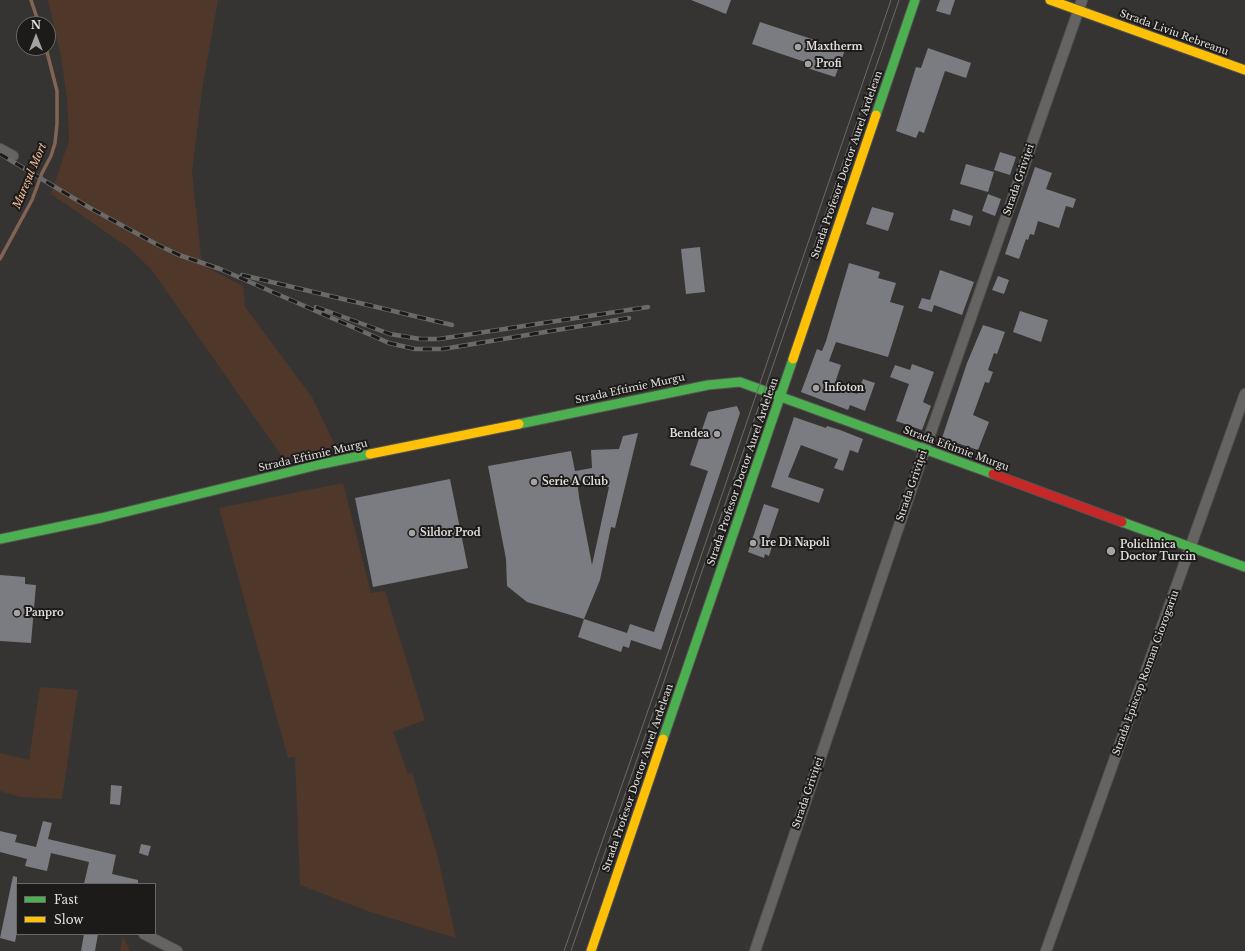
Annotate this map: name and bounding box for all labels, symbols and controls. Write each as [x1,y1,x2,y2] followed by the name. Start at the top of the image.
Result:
[1118,8,1230,58] street label: Strada Liviu Rebreanu
[16,16,56,56] north arrow
[31,18,41,32] text: N
[806,41,863,53] place label: Maxtherm
[793,42,803,52] marker: Maxtherm
[816,58,842,70] place label: Profi
[803,59,813,69] marker: Profi
[809,69,885,261] street label: Strada Profesor Doctor Aurel Ardelean
[10,141,50,211] water label: Mureșul Mort
[1001,143,1037,217] street label: Strada Griviței
[574,372,686,406] street label: Strada Eftimie Murgu
[705,376,781,568] street label: Strada Profesor Doctor Aurel Ardelean
[824,382,864,394] place label: Infoton
[811,383,821,393] marker: Infoton
[901,424,1011,474] street label: Strada Eftimie Murgu
[669,428,709,440] place label: Bendea
[712,429,722,439] marker: Bendea
[257,438,369,474] street label: Strada Eftimie Murgu
[894,449,930,523] street label: Strada Griviței
[542,476,608,488] place label: Serie A Club
[529,477,539,487] marker: Serie A Club
[420,527,481,539] place label: Sildor Prod
[407,528,417,538] marker: Sildor Prod
[761,537,830,549] place label: Ire Di Napoli
[748,538,758,548] marker: Ire Di Napoli
[1120,539,1196,562] place label: Policlinica Doctor Turcin
[1105,545,1117,557] marker: Policlinica Doctor Turcin
[1110,589,1182,757] street label: Strada Episcop Roman Ciorogariu
[25,607,64,619] place label: Panpro
[12,608,22,618] marker: Panpro
[600,682,676,874] street label: Strada Profesor Doctor Aurel Ardelean
[790,756,826,830] street label: Strada Griviței
[16,883,156,935] legend
[54,892,78,907] text: Fast
[54,912,83,927] text: Slow

